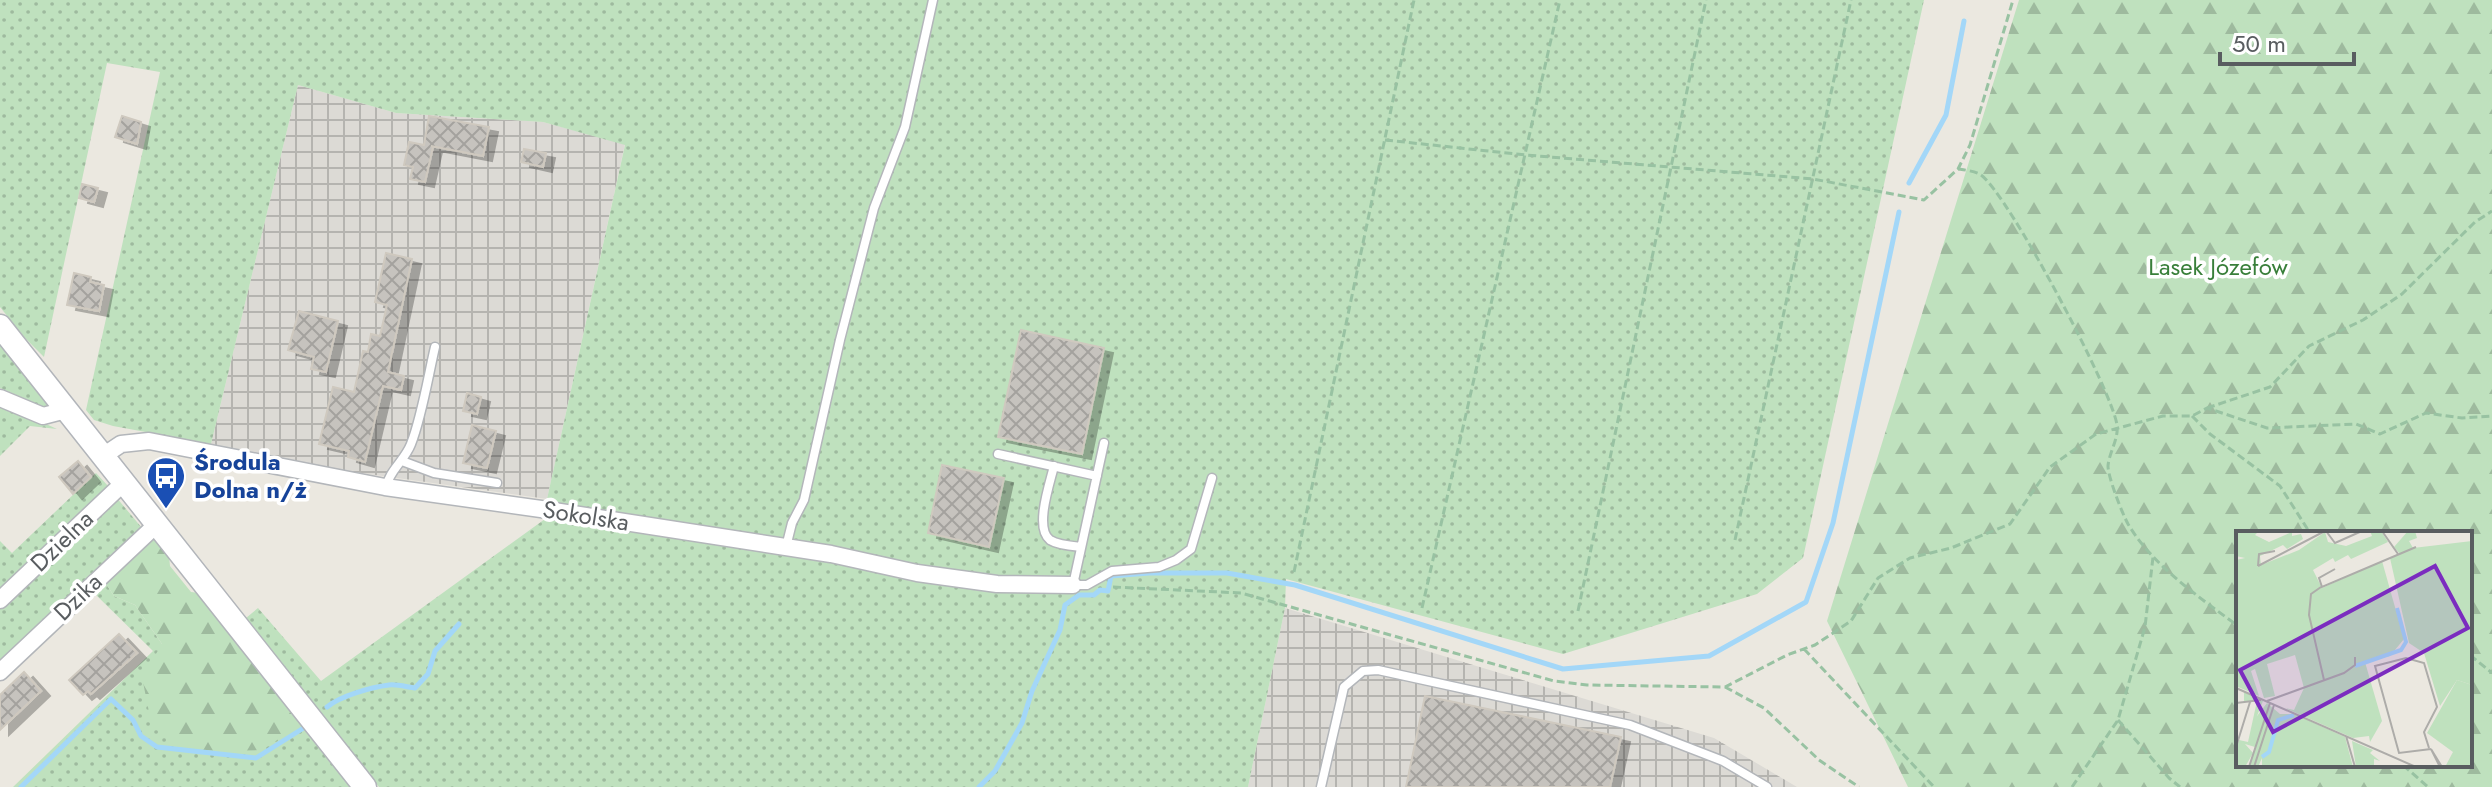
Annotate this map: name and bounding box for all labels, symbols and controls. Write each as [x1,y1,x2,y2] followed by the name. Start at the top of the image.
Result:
[2220,16,2354,66] scale bar
[2232,26,2286,61] text: 50 m
[2148,249,2288,284] park label: Lasek Józefów
[194,444,308,507] place label: Środula Dolna n/ż
[145,455,187,510] bus stop icon: Środula Dolna n/ż
[540,491,632,540] street label: Sokolska
[22,502,101,579] street label: Dzielna
[2236,531,2472,767] inset map
[45,565,110,629] street label: Dzika

